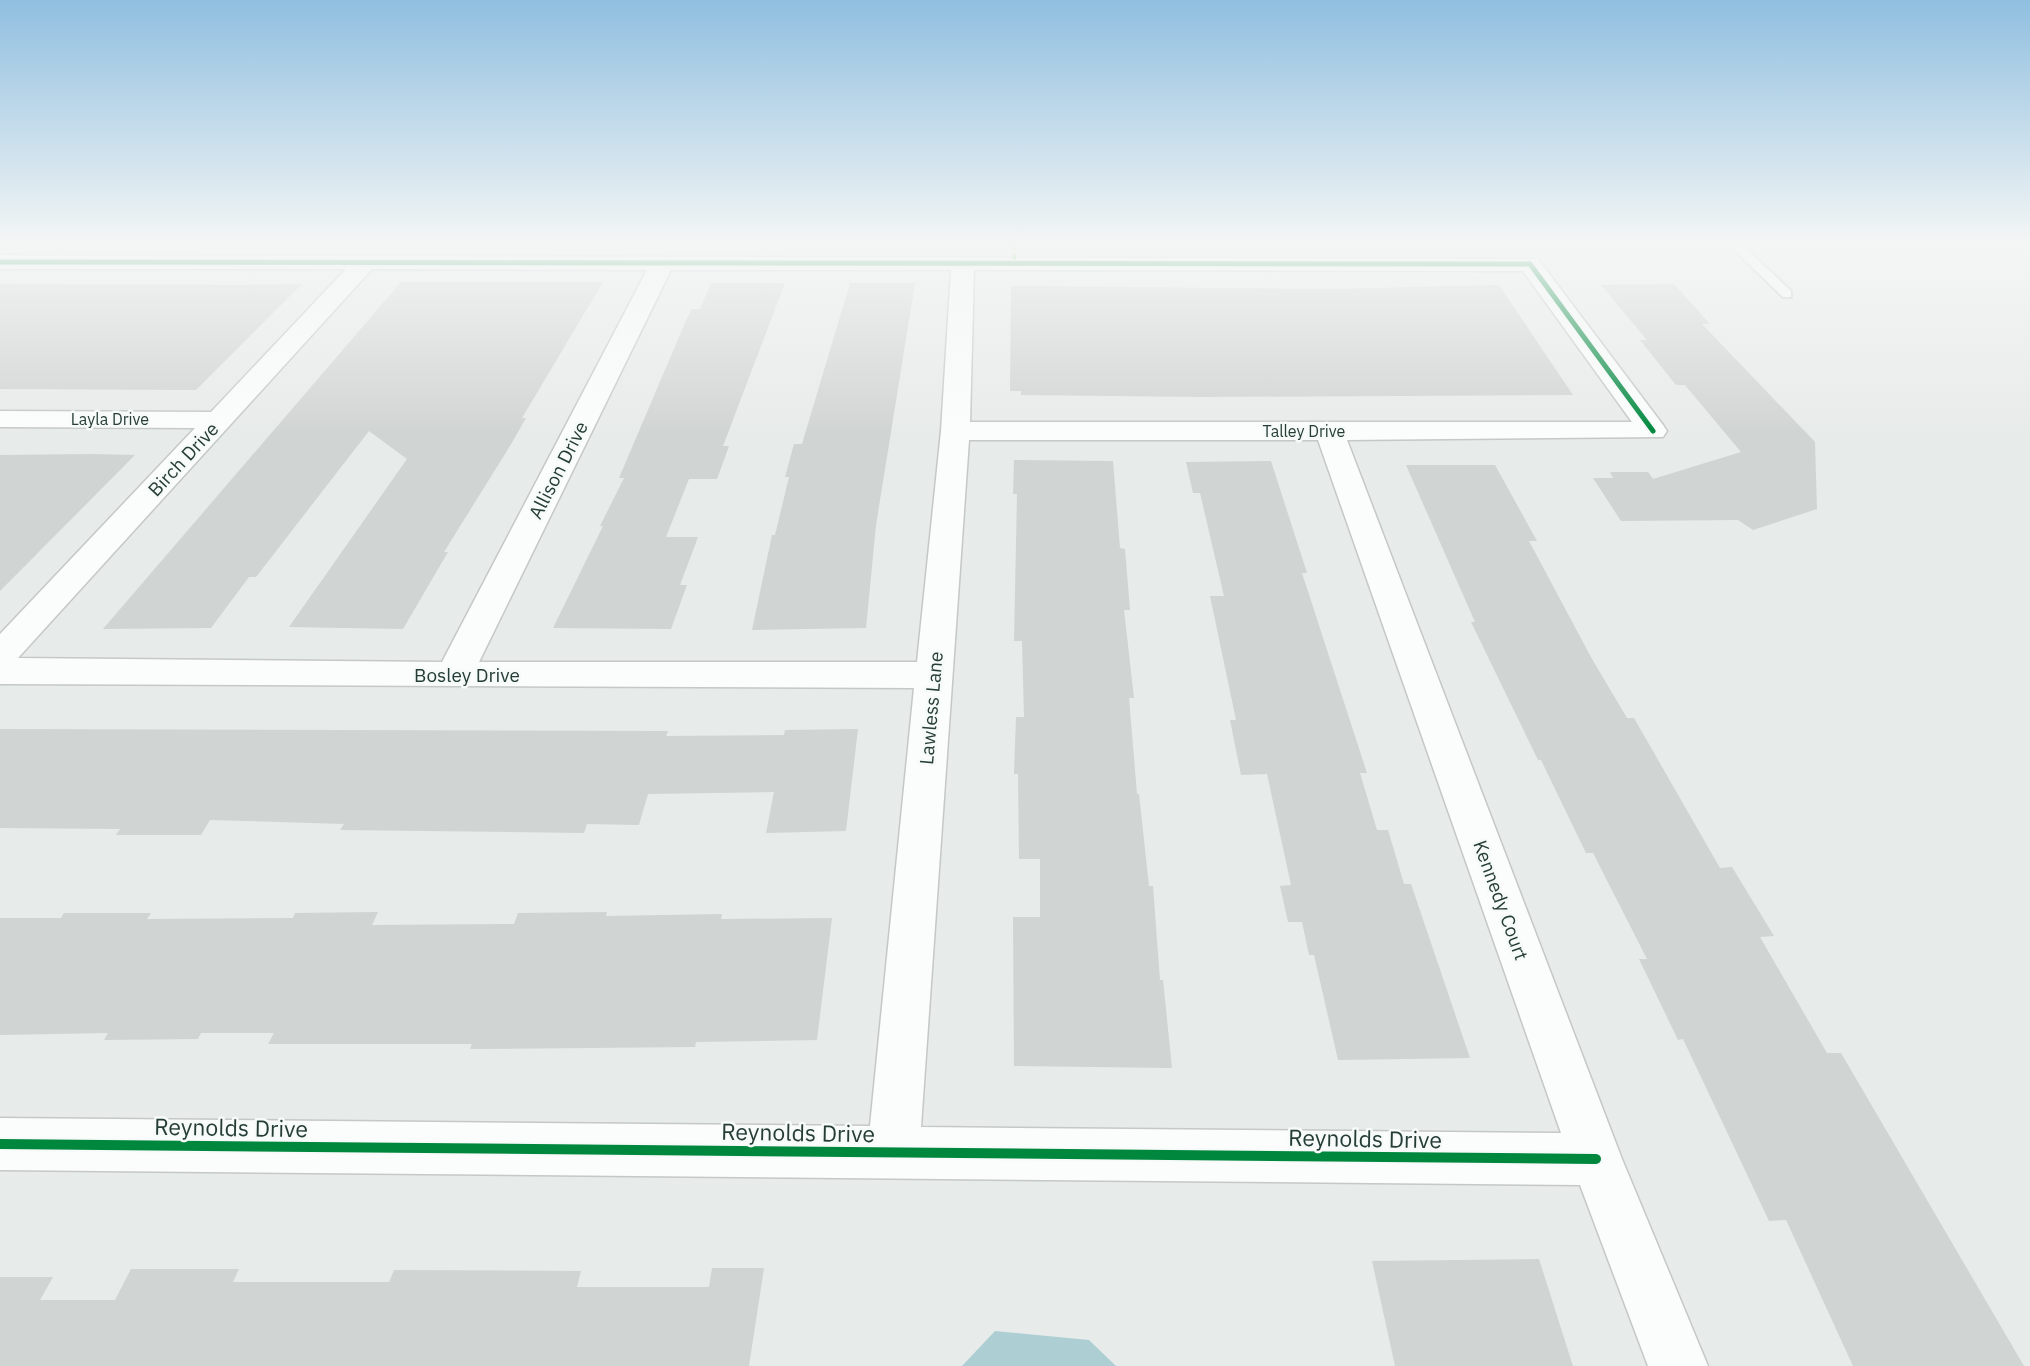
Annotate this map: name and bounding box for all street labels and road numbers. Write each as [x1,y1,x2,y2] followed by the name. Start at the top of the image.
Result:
[71,409,149,429] street label: Layla Drive
[143,417,223,501] street label: Birch Drive
[523,417,593,523] street label: Allison Drive
[1263,421,1346,441] street label: Talley Drive
[914,650,948,766] street label: Lawless Lane
[414,663,520,687] street label: Bosley Drive
[1468,837,1534,963] street label: Kennedy Court
[154,1111,308,1143] street label: Reynolds Drive
[721,1116,875,1148] street label: Reynolds Drive
[1288,1122,1442,1154] street label: Reynolds Drive

